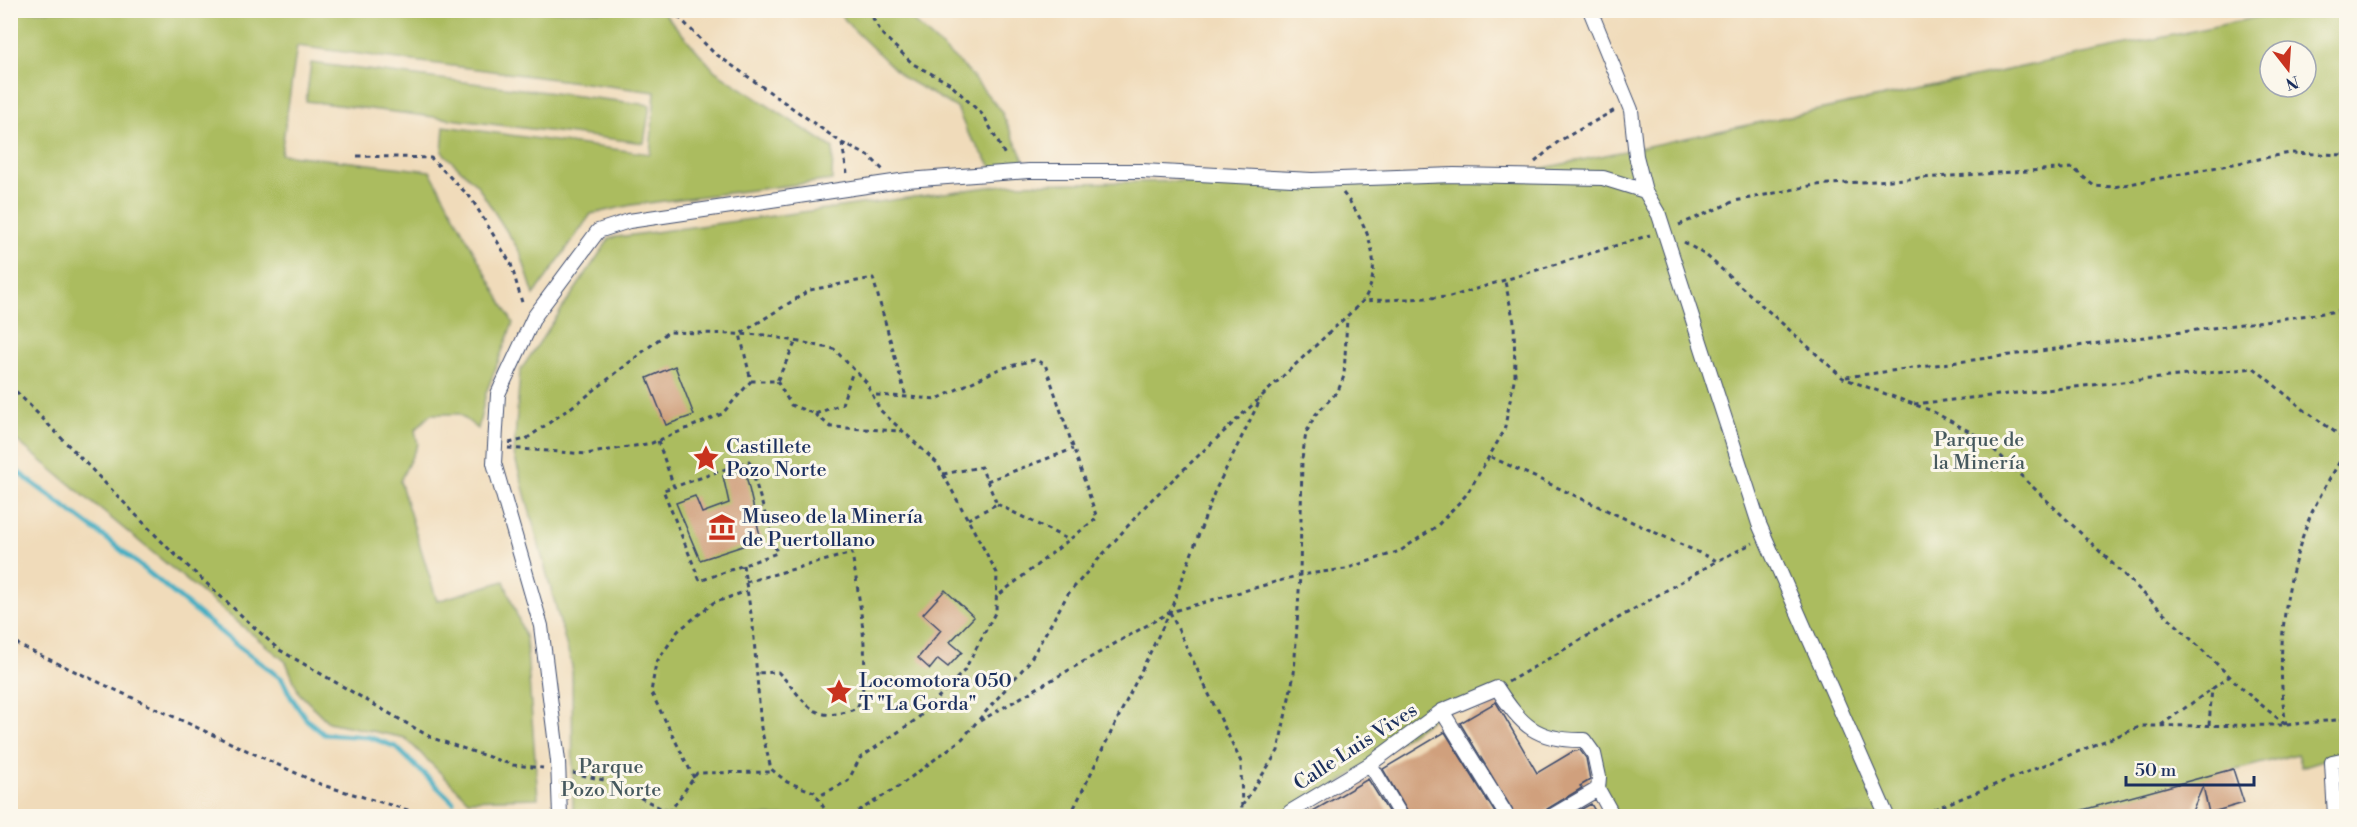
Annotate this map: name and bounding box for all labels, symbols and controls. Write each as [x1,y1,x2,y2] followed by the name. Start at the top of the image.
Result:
[2258,39,2318,99] north arrow
[2283,71,2301,94] text: N
[1933,428,2026,476] park label: Parque de la Minería
[726,435,827,483] place label: Castillete Pozo Norte
[691,443,721,473] place icon: Castillete Pozo Norte
[742,505,924,553] place label: Museo de la Minería de Puertollano
[707,512,737,542] museum icon: Museo de la Minería de Puertollano
[859,669,1012,717] place label: Locomotora 050 T "La Gorda"
[824,677,854,707] place icon: Locomotora 050 T "La Gorda"
[1289,698,1422,796] street label: Calle Luis Vives
[2126,749,2254,787] scale bar
[561,755,661,803] park label: Parque Pozo Norte
[2135,759,2177,782] text: 50 m

